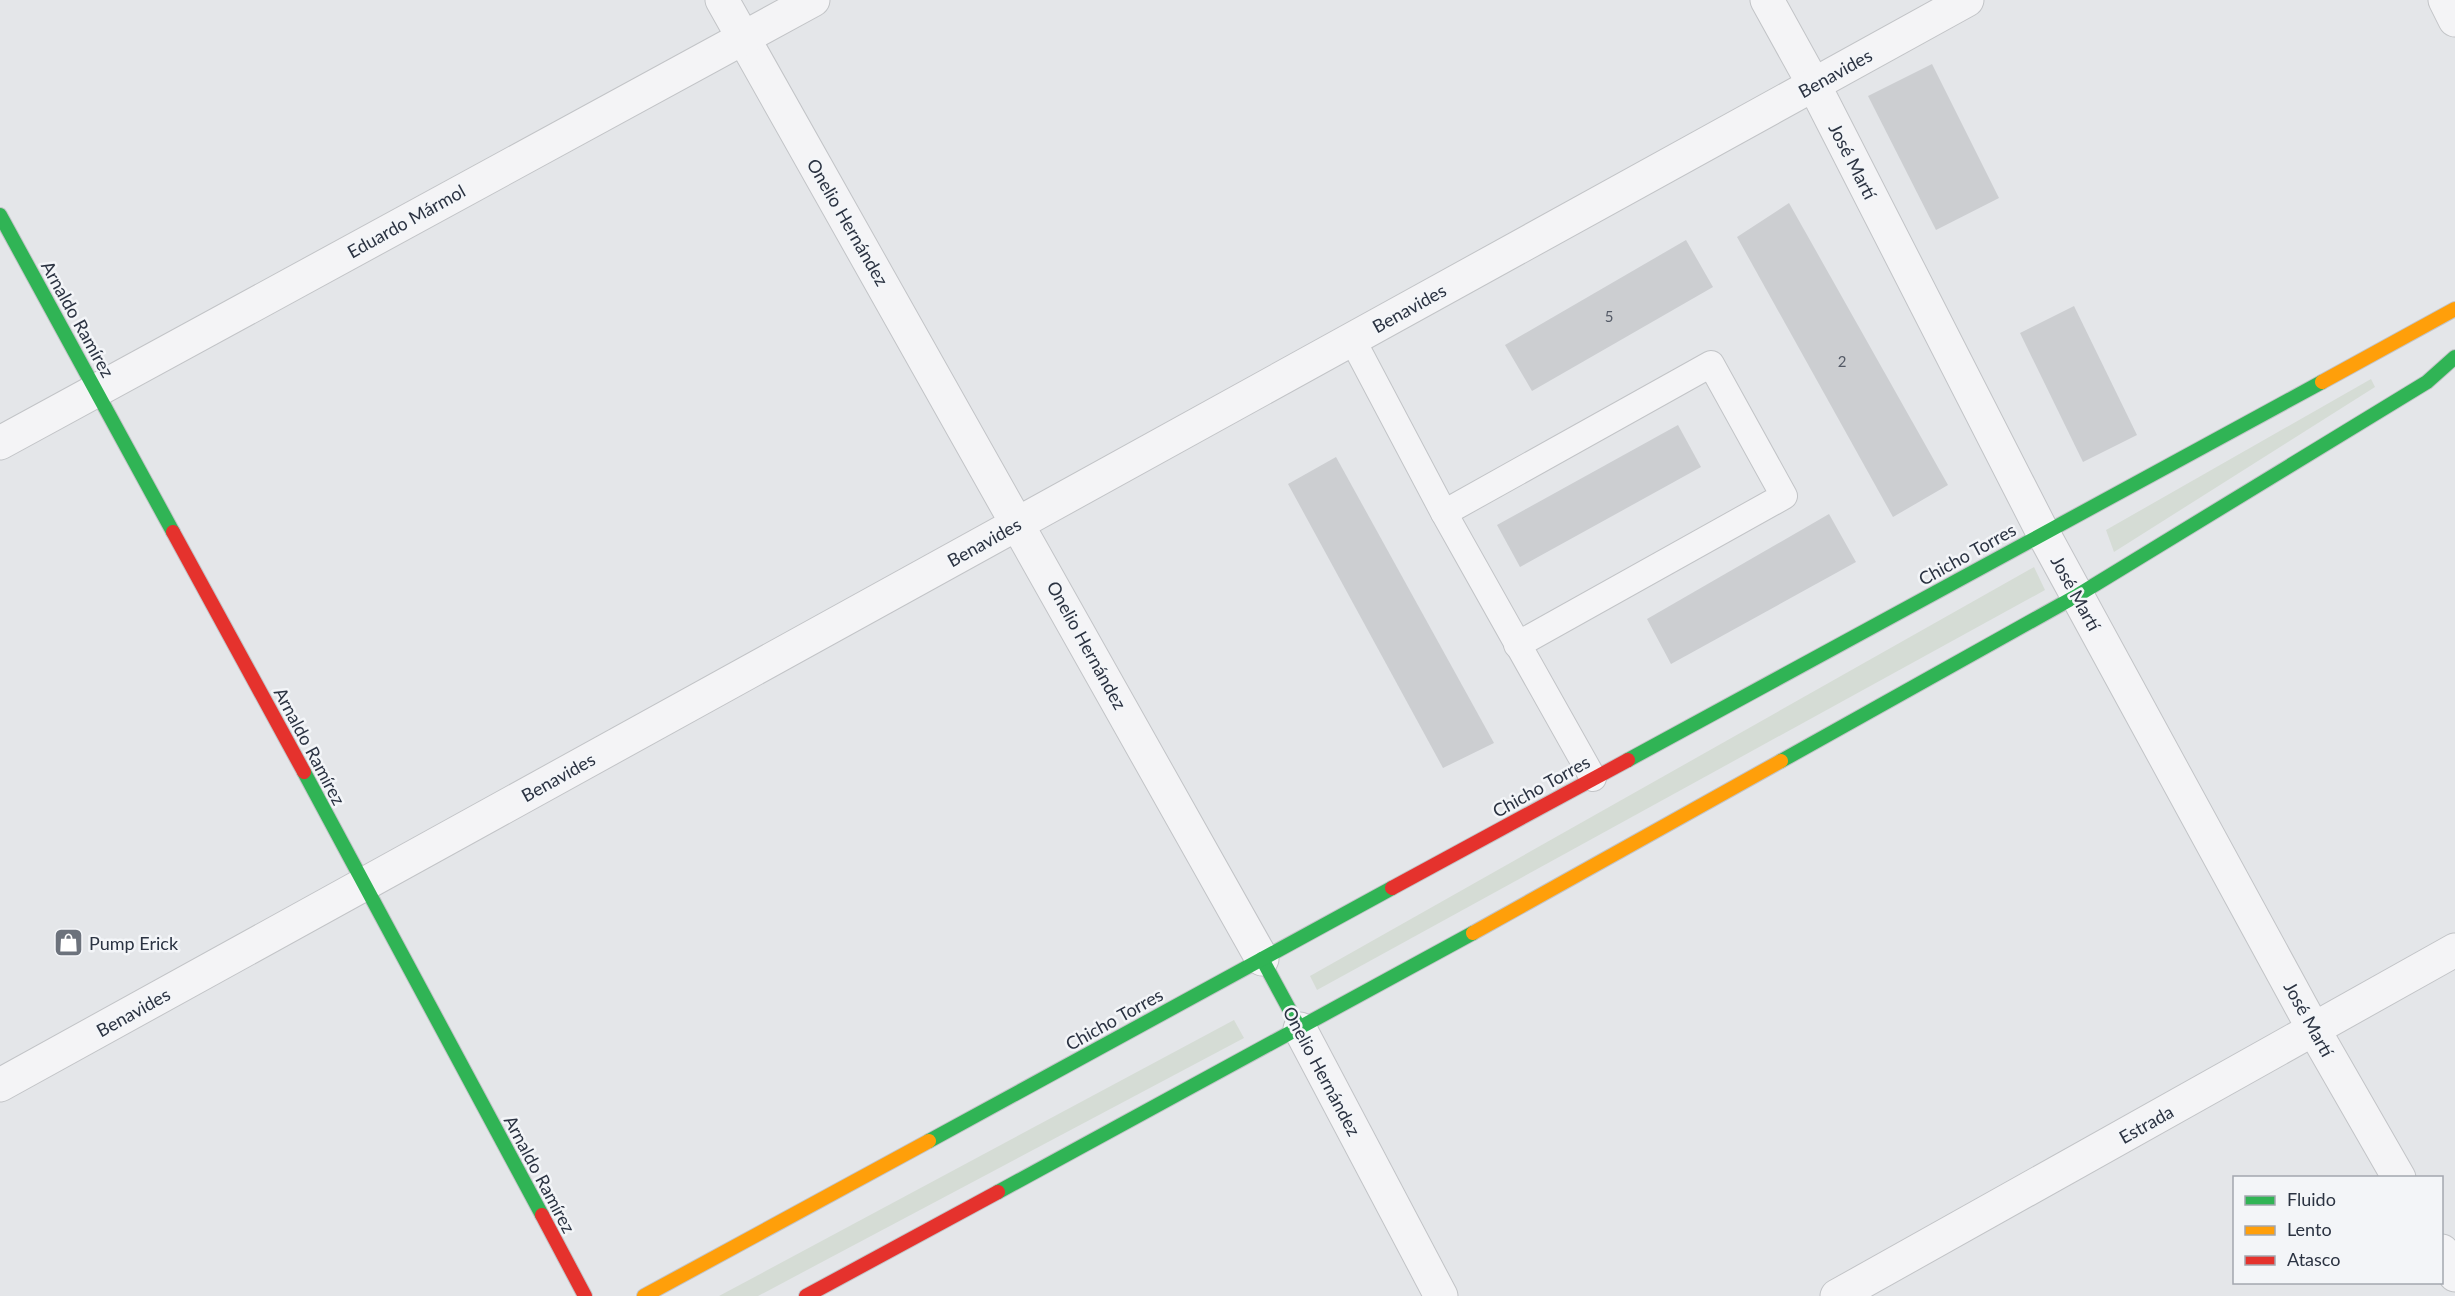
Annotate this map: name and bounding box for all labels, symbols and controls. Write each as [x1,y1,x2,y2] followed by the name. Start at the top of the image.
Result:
[1794,44,1876,102] street label: Benavides
[1824,119,1882,204] street label: José Martí
[803,154,893,290] street label: Onelio Hernández
[343,180,469,262] street label: Eduardo Mármol
[37,257,119,381] street label: Arnaldo Ramírez
[1368,279,1450,337] street label: Benavides
[1605,307,1613,325] house number: 5
[1838,352,1846,370] house number: 2
[943,513,1025,571] street label: Benavides
[1914,518,2020,590] street label: Chicho Torres
[2046,552,2106,635] street label: José Martí
[1043,577,1131,713] street label: Onelio Hernández
[270,683,350,809] street label: Arnaldo Ramírez
[517,748,599,806] street label: Benavides
[1488,750,1594,822] street label: Chicho Torres
[52,927,84,959] shop icon: Pump Erick
[89,932,179,954] place label: Pump Erick
[2279,978,2339,1061] street label: José Martí
[92,983,174,1041] street label: Benavides
[1061,983,1167,1055] street label: Chicho Torres
[1279,1003,1365,1139] street label: Onelio Hernández
[2115,1100,2177,1148] street label: Estrada
[500,1111,580,1237] street label: Arnaldo Ramírez
[2233,1176,2443,1284] legend
[2287,1188,2336,1210] text: Fluido
[2287,1218,2332,1240] text: Lento
[2287,1248,2340,1270] text: Atasco

